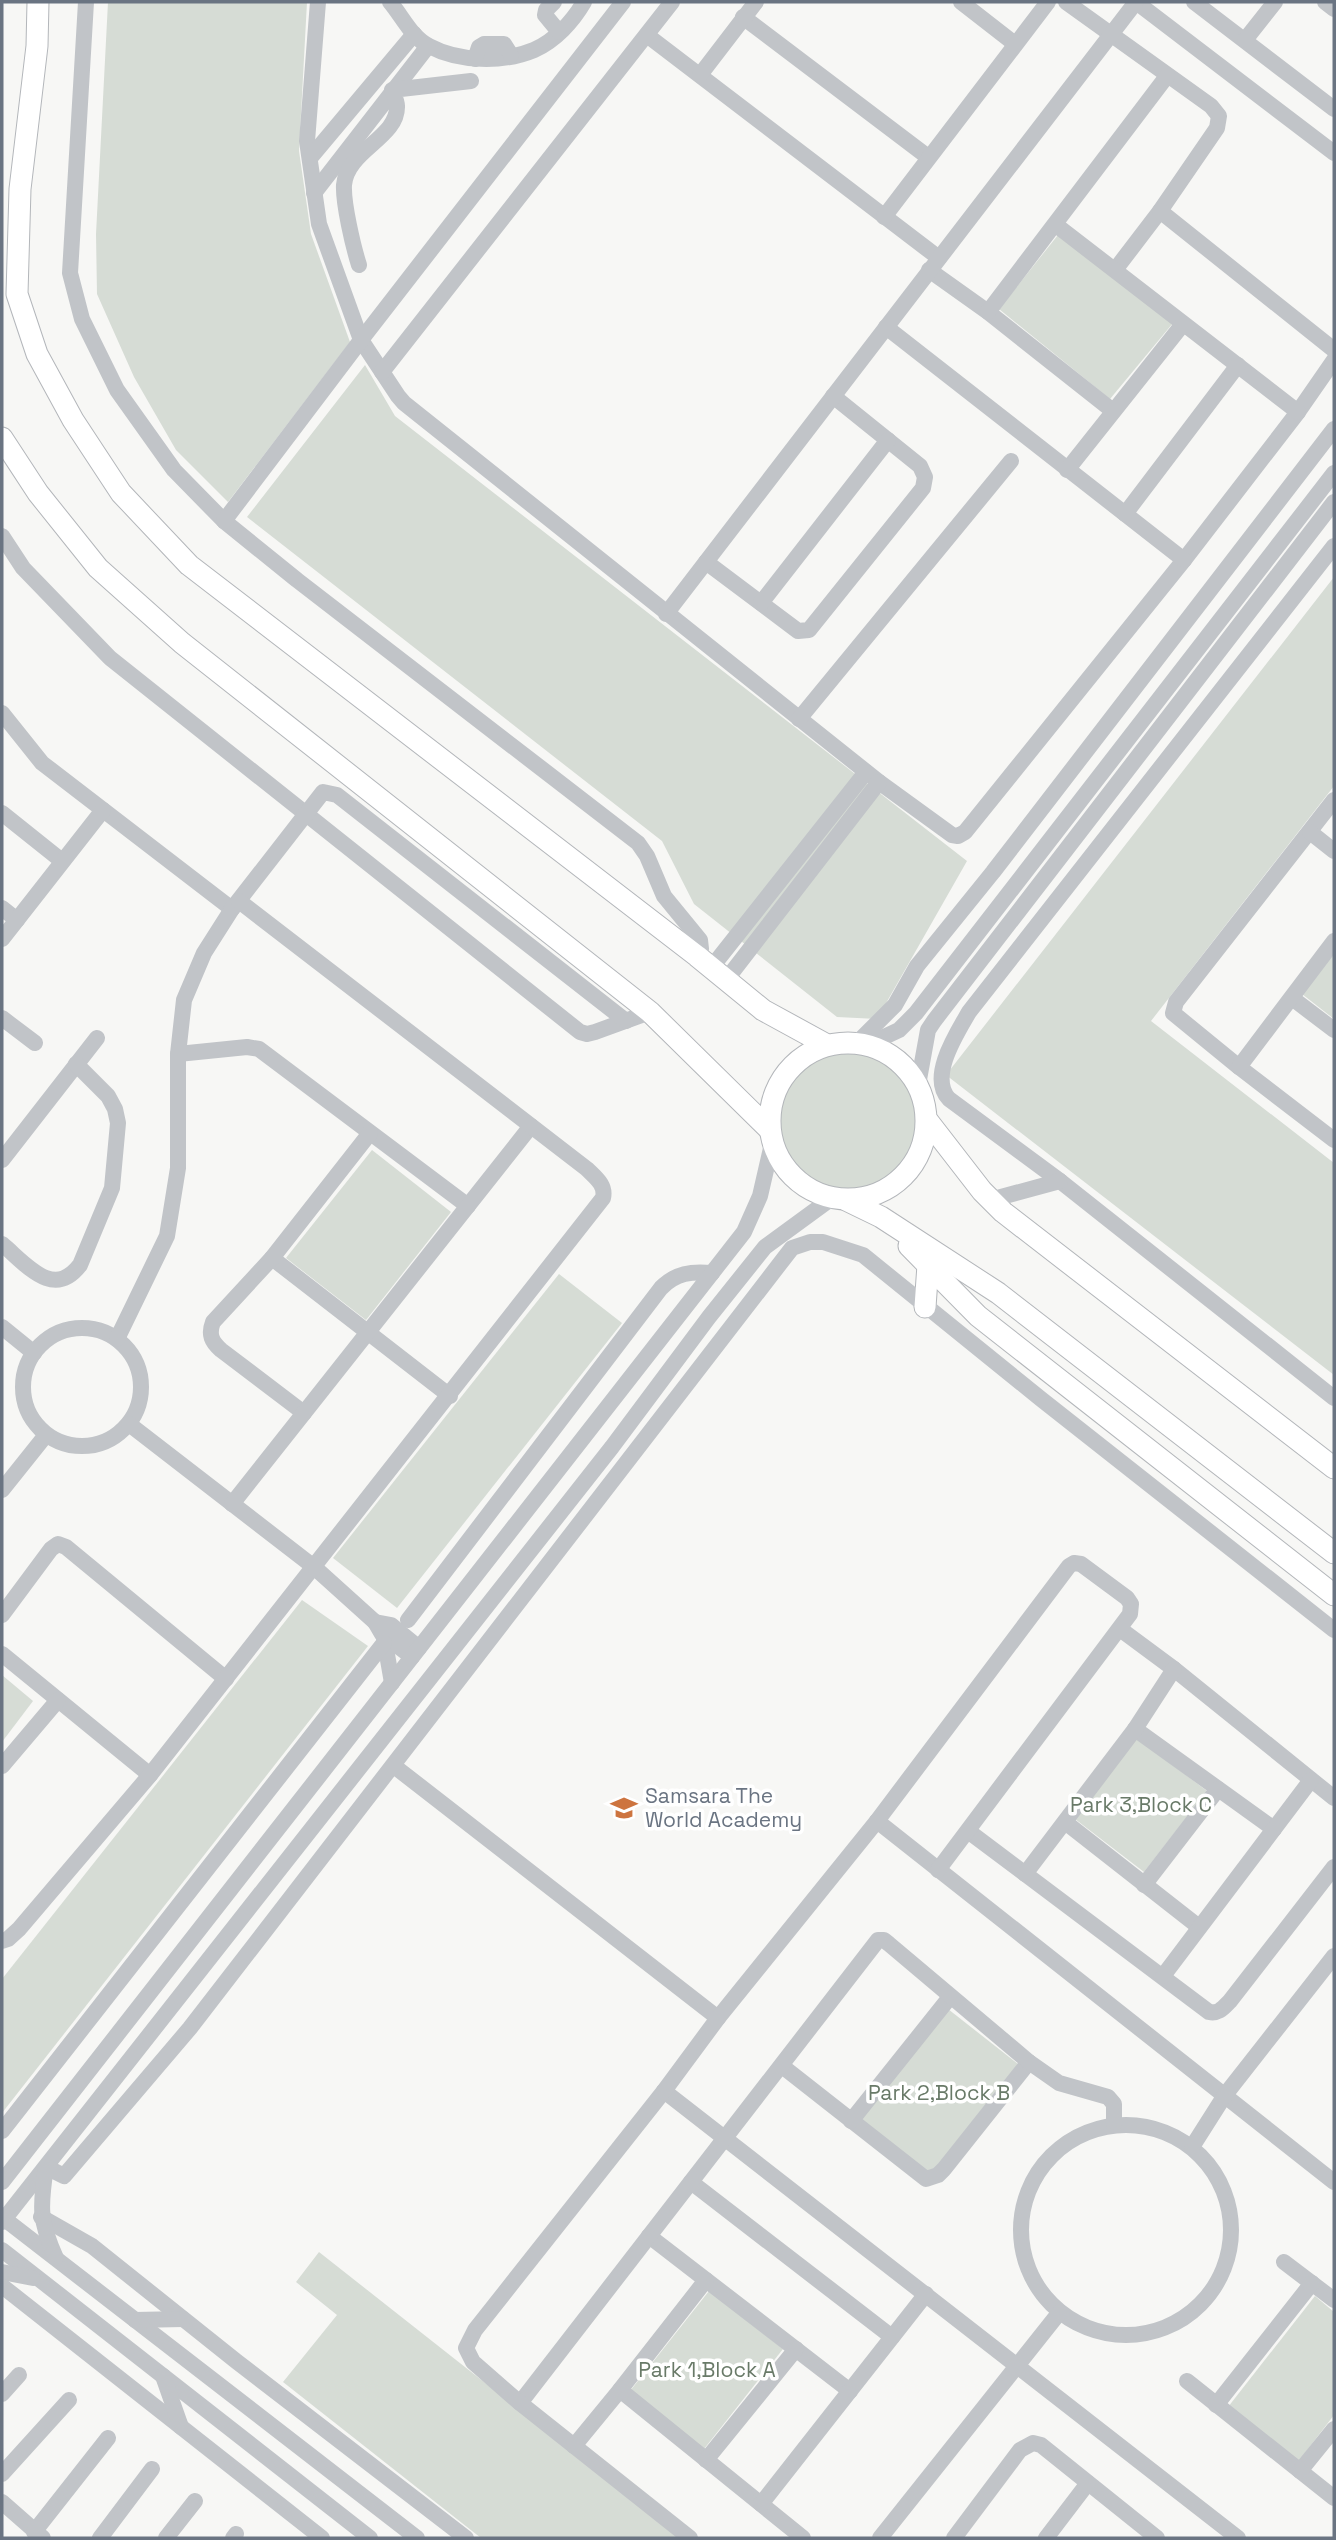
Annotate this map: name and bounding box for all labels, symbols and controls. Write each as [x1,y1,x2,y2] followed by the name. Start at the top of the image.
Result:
[645,1782,802,1833] place label: Samsara The World Academy
[1070,1791,1212,1818] park label: Park 3,Block C
[609,1793,639,1823] school or university icon: Samsara The World Academy
[868,2079,1010,2106] park label: Park 2,Block B
[638,2356,776,2383] park label: Park 1,Block A

